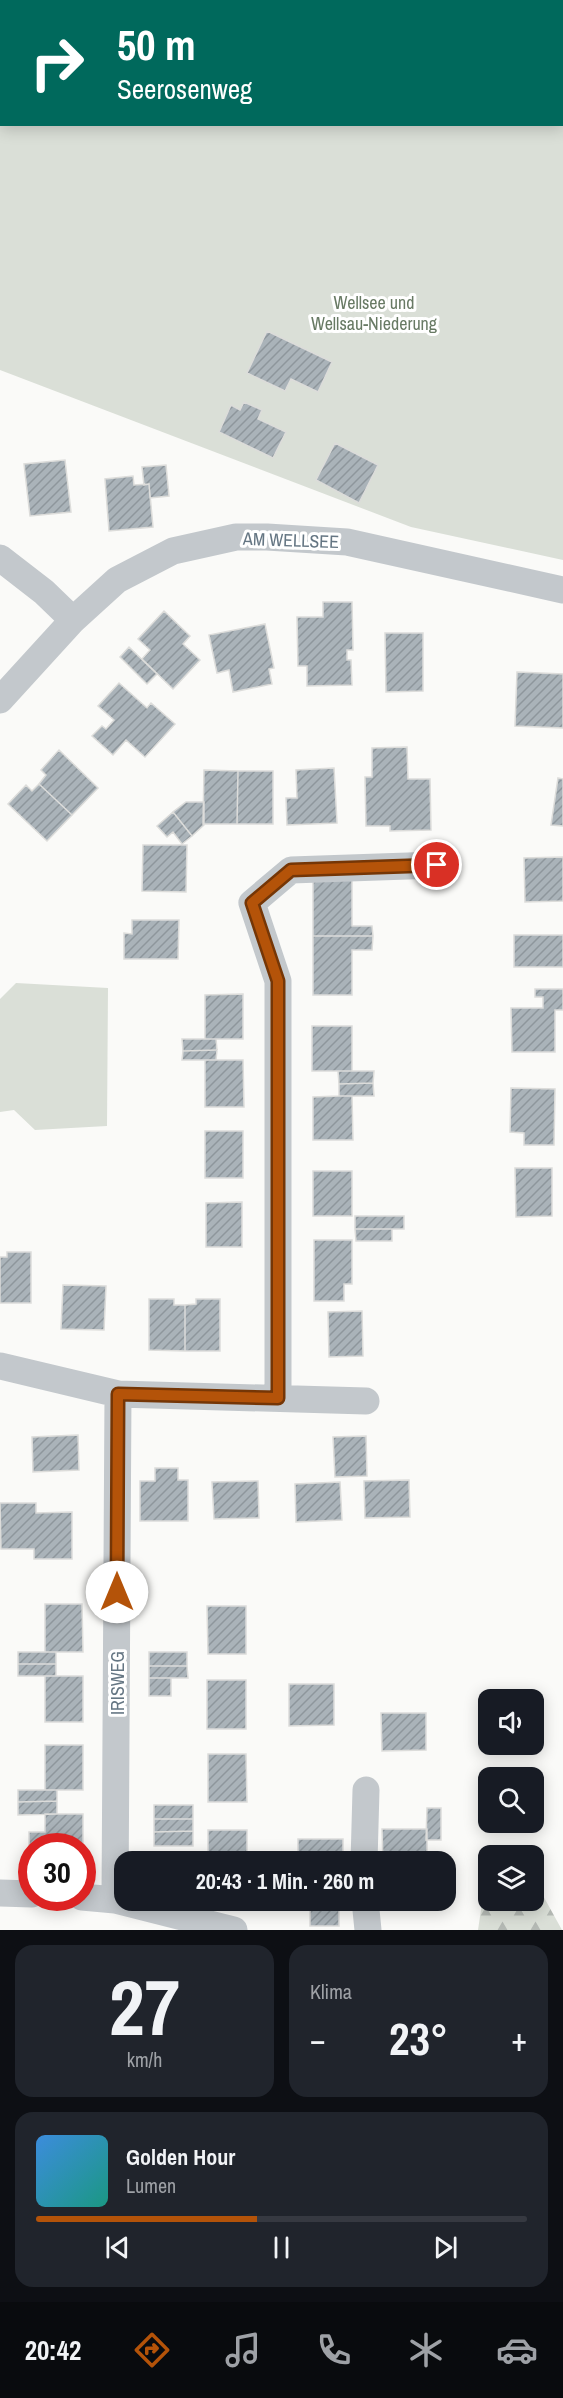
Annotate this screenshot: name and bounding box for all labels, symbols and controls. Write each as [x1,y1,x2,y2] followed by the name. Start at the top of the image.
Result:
[117,17,196,73] text: 50 m
[18,24,96,102] icon: right
[117,71,252,107] text: Seerosenweg
[311,290,438,336] park label: Wellsee und Wellsau-Niederung
[242,526,339,554] street label: AM WELLSEE
[411,839,462,890] pin
[420,848,453,881] icon: arrive
[85,1560,149,1624] position arrow
[105,1651,130,1715] street label: IRISWEG
[478,1689,544,1911] map controls
[478,1689,544,1755] button: sound
[478,1767,544,1833] button: search
[18,1833,96,1911] speed limit sign: 30
[478,1845,544,1911] button: layers
[196,1866,374,1896] text: 20:43 · 1 Min. · 260 m
[109,1954,180,2059] text: 27
[310,1978,352,2005] text: Klima
[389,2008,448,2069] text: 23°
[310,2017,326,2061] text: −
[511,2017,527,2061] text: +
[127,2046,162,2073] text: km/h
[126,2142,235,2172] text: Golden Hour
[126,2172,176,2199] text: Lumen
[101,2231,134,2264] icon: previous
[265,2231,298,2264] icon: pause
[429,2231,462,2264] icon: next
[131,2329,173,2371] icon: directions
[222,2329,264,2371] icon: music
[313,2329,355,2371] icon: phone
[405,2329,447,2371] icon: climate
[496,2329,538,2371] icon: car
[25,2332,81,2368] text: 20:42

